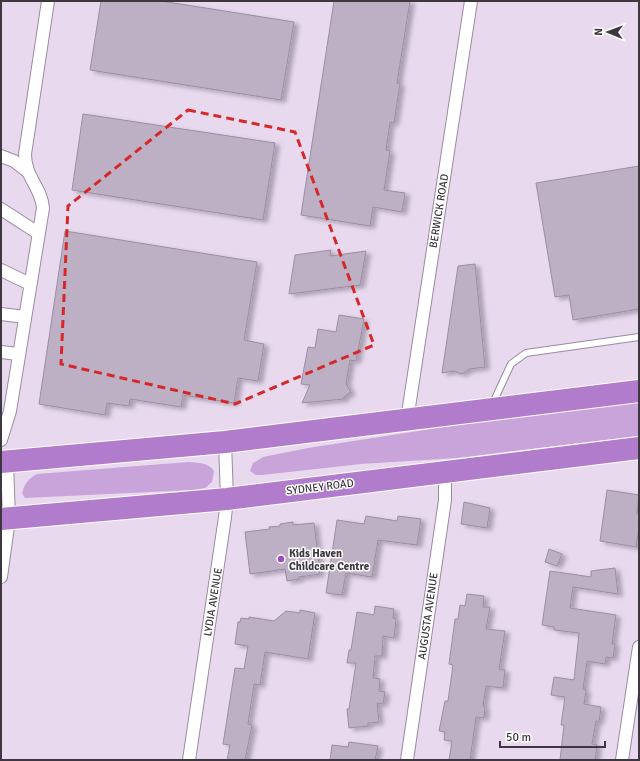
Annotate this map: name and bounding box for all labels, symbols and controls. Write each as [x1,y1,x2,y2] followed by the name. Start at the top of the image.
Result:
[588,12,628,52] north arrow
[592,28,605,36] text: N
[427,173,451,249] street label: BERWICK ROAD
[286,476,354,498] street label: SYDNEY ROAD
[289,547,370,573] place label: Kids Haven Childcare Centre
[276,554,286,564] marker: Kids Haven Childcare Centre
[201,567,225,637] street label: LYDIA AVENUE
[415,572,441,660] street label: AUGUSTA AVENUE
[500,723,605,749] scale bar
[506,730,531,745] text: 50 m

